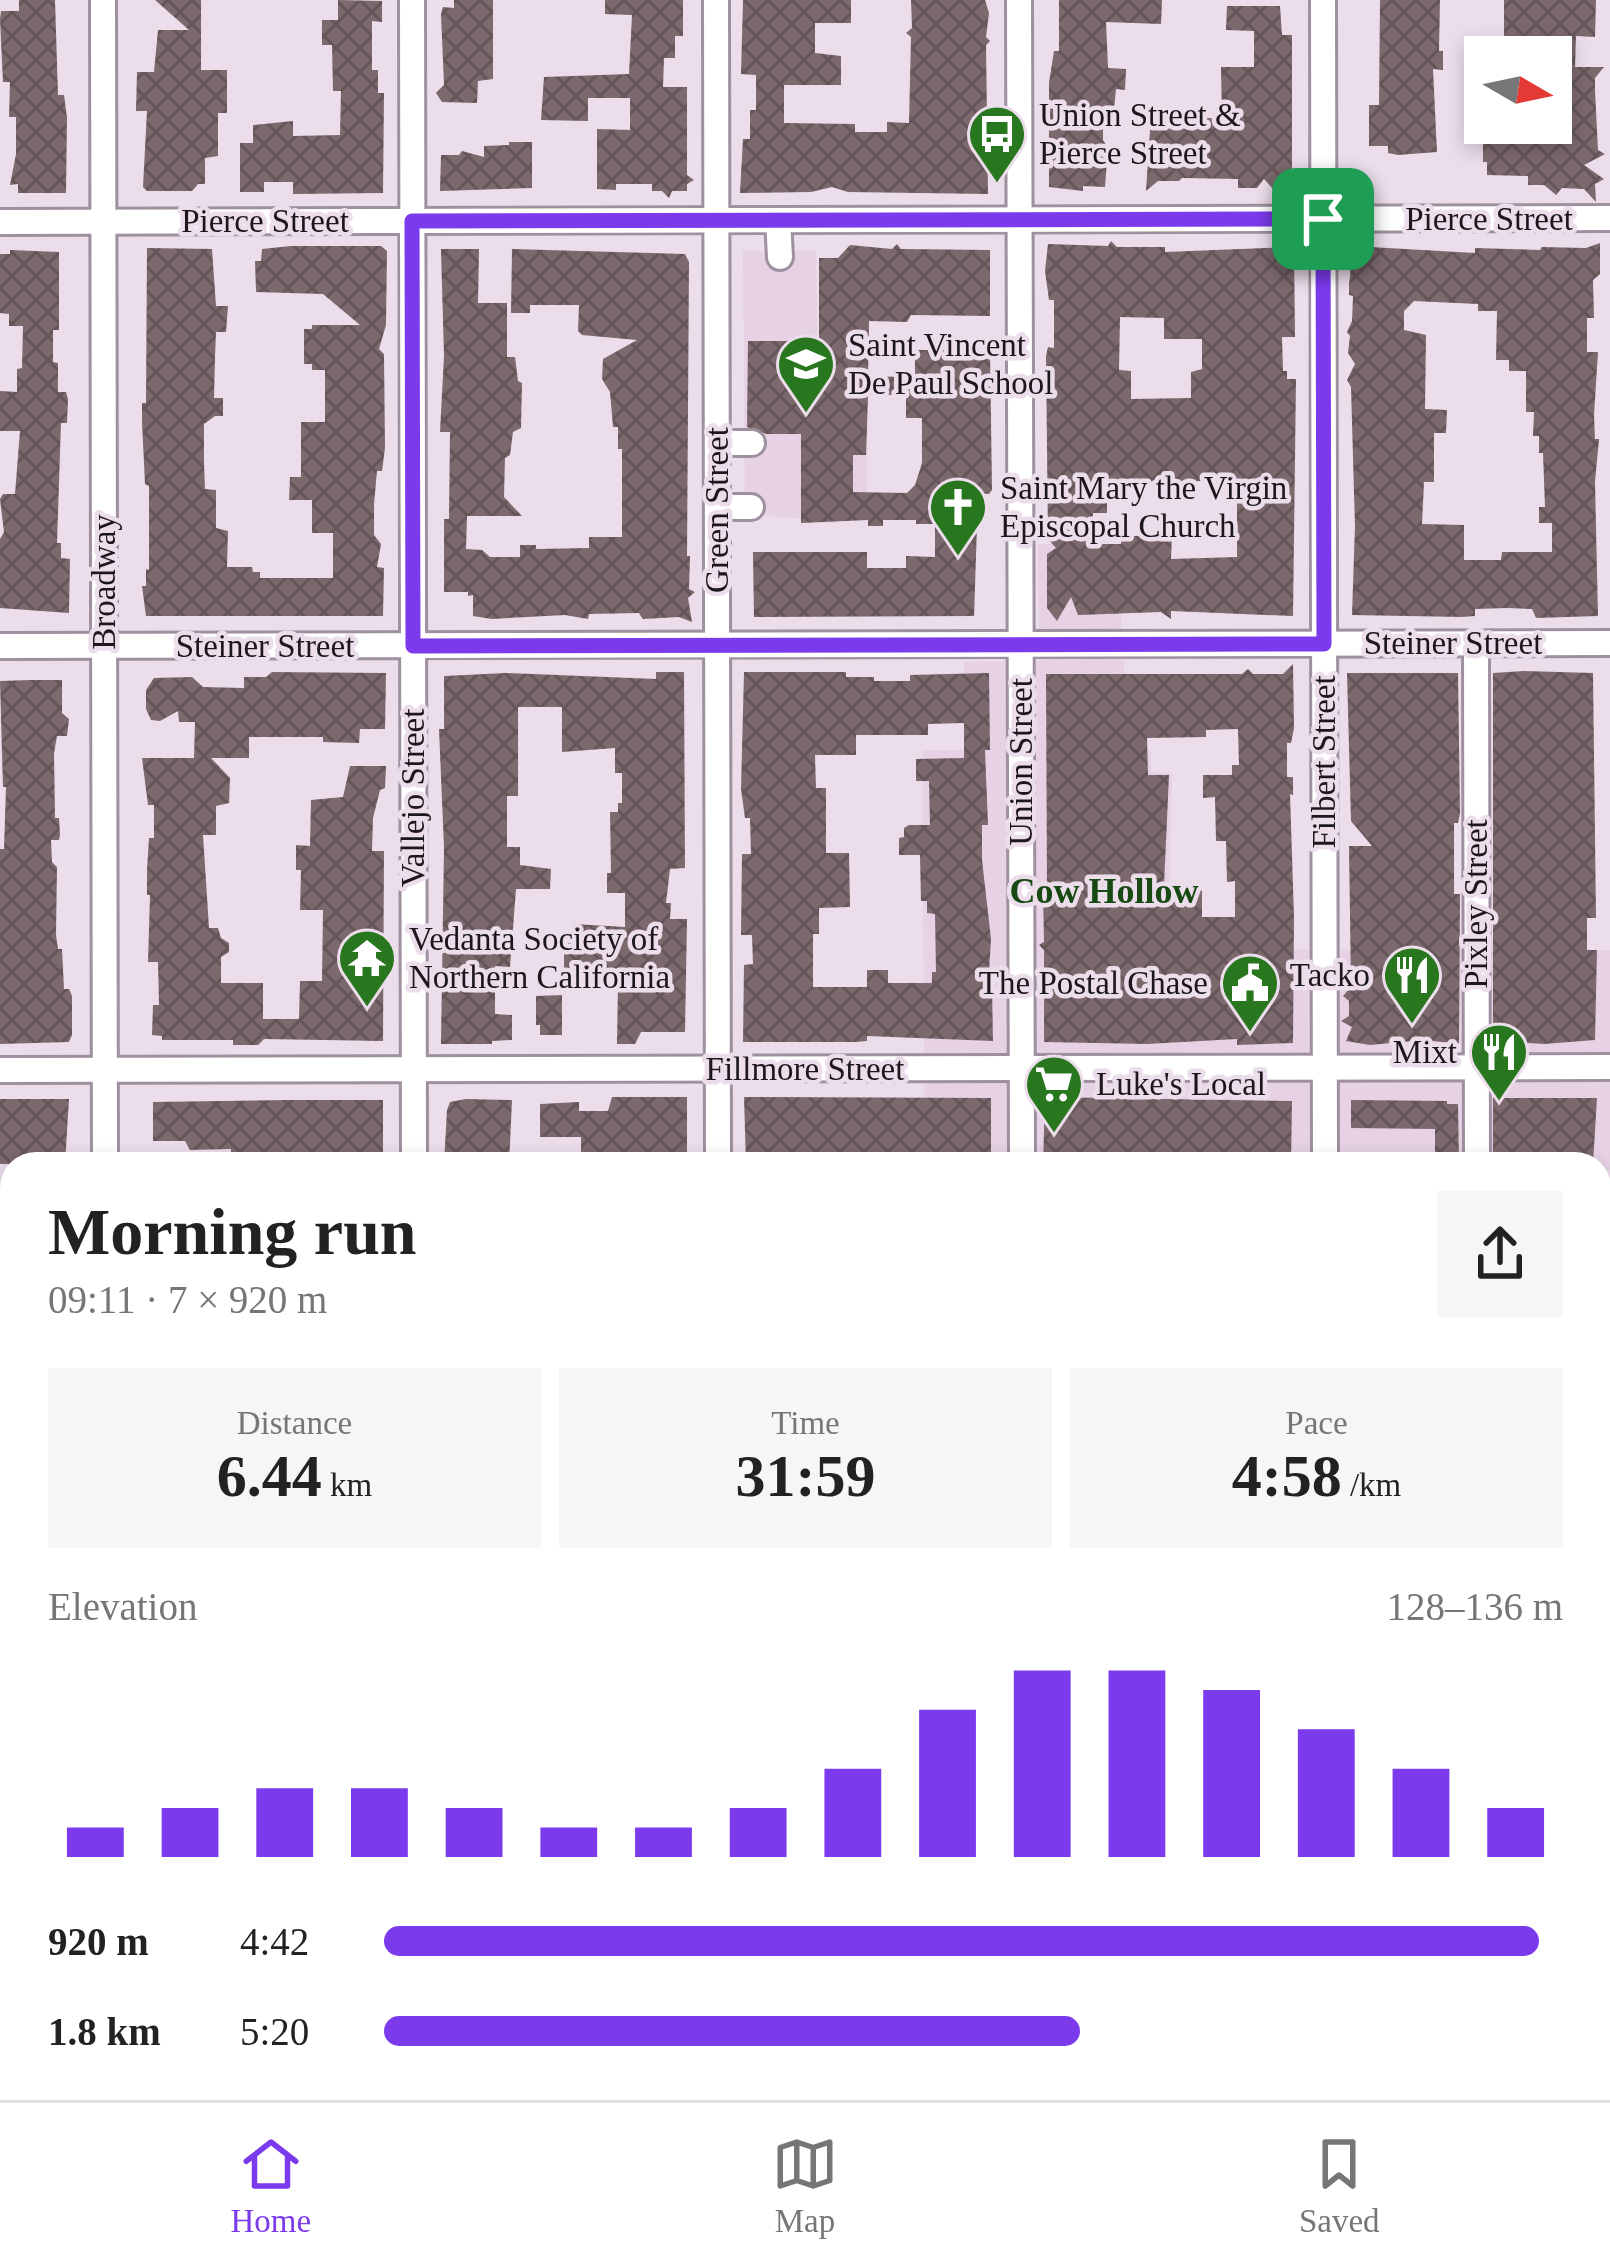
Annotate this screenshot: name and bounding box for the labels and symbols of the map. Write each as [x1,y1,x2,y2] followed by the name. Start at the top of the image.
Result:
[1464,36,1572,144] north arrow
[1039,97,1241,171] place label: Union Street & Pierce Street
[966,103,1028,185] bus stop icon: Union Street & Pierce Street
[1272,168,1374,270] pin
[1405,201,1573,237] street label: Pierce Street
[181,203,349,239] street label: Pierce Street
[848,327,1053,401] place label: Saint Vincent De Paul School
[775,333,837,415] school or university icon: Saint Vincent De Paul School
[699,427,735,593] street label: Green Street
[1000,470,1287,544] place label: Saint Mary the Virgin Episcopal Church
[927,476,989,558] church icon: Saint Mary the Virgin Episcopal Church
[86,514,122,650] street label: Broadway
[1364,625,1542,661] street label: Steiner Street
[176,628,354,664] street label: Steiner Street
[1306,675,1342,849] street label: Filbert Street
[1003,678,1039,846] street label: Union Street
[395,709,431,887] street label: Vallejo Street
[1458,819,1494,989] street label: Pixley Street
[1010,871,1199,911] district label: Cow Hollow
[409,921,671,995] place label: Vedanta Society of Northern California
[336,927,398,1009] temple icon: Vedanta Society of Northern California
[1381,944,1443,1026] restaurant icon: Tacko
[1219,952,1281,1034] public building icon: The Postal Chase
[1290,957,1370,993] place label: Tacko
[979,965,1208,1001] place label: The Postal Chase
[1468,1021,1530,1103] restaurant icon: Mixt
[1393,1034,1457,1070] place label: Mixt
[706,1051,904,1087] street label: Fillmore Street
[1023,1053,1085,1135] supermarket icon: Luke's Local
[1096,1066,1266,1102] place label: Luke's Local

